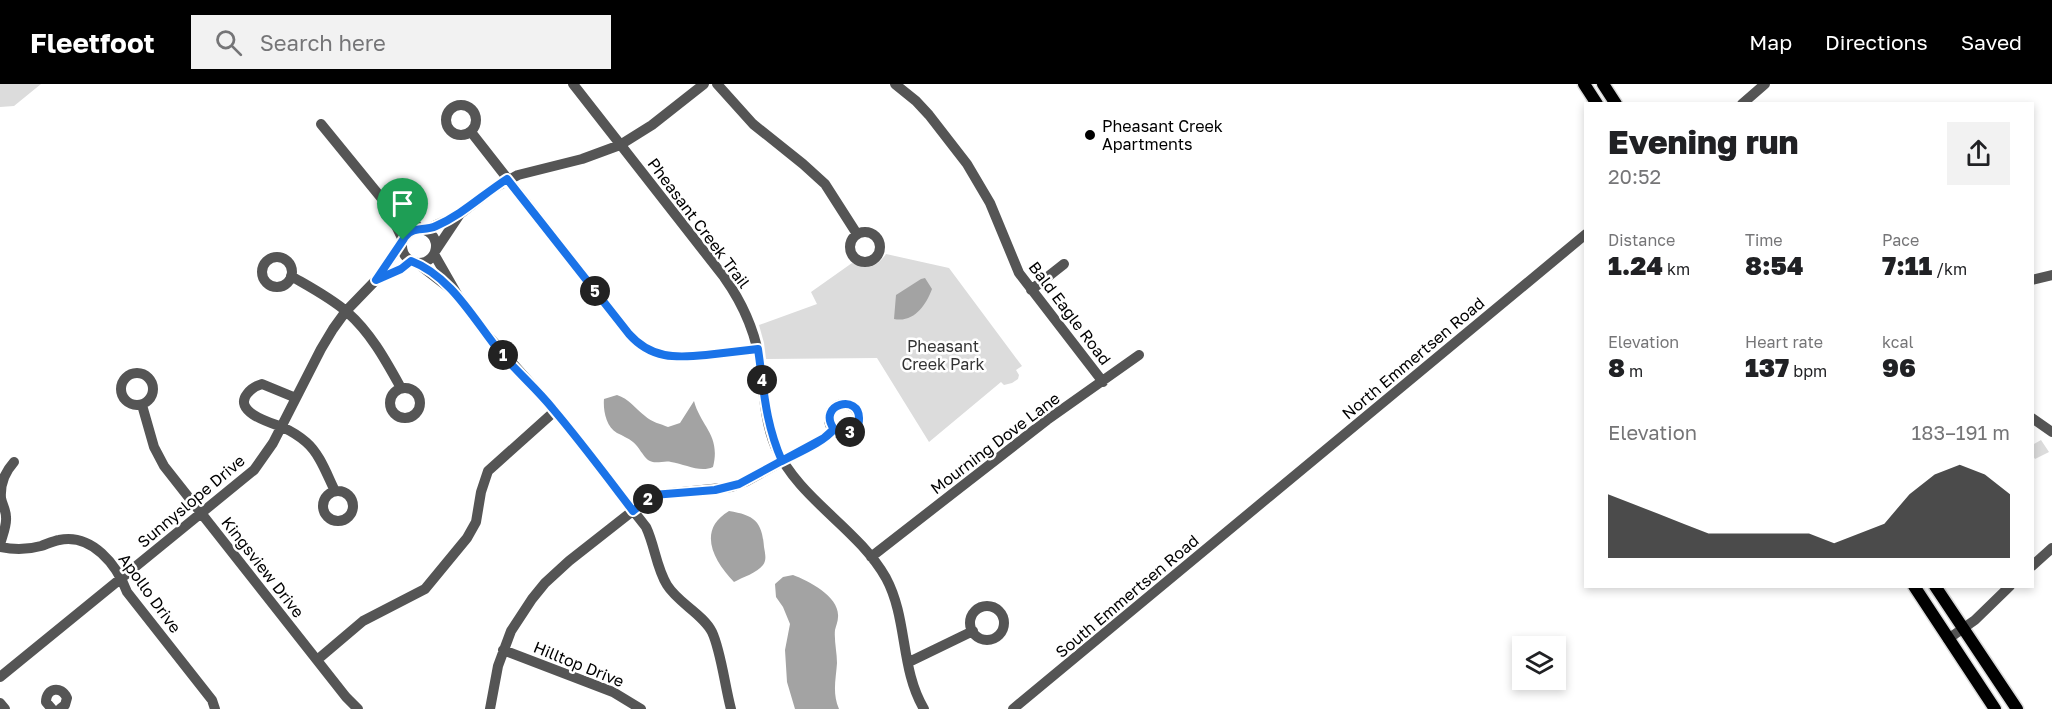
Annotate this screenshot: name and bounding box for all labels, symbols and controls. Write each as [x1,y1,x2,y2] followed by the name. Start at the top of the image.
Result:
[191,15,611,69] search box
[30,26,155,59] text: Fleetfoot
[212,26,245,59] icon: search
[260,29,386,56] text: Search here
[1749,29,1792,55] text: Map
[1825,29,1928,55] text: Directions
[1961,29,2022,55] text: Saved
[1102,116,1223,154] place label: Pheasant Creek Apartments
[1608,122,1799,161] text: Evening run
[1947,122,2010,185] button: share
[1083,128,1097,142] marker: Pheasant Creek Apartments
[644,154,754,292] street label: Pheasant Creek Trail
[1608,164,1661,188] text: 20:52
[377,178,428,240] pin
[386,187,419,220] icon: arrive
[1608,230,1675,250] text: Distance
[1745,230,1783,250] text: Time
[1882,230,1919,250] text: Pace
[1608,250,1663,281] text: 1.24
[1745,250,1804,281] text: 8:54
[1882,250,1932,281] text: 7:11
[1025,257,1115,369] street label: Bald Eagle Road
[1663,259,1690,279] text: km
[1932,259,1967,279] text: /km
[580,276,610,306] pin: 5
[590,281,600,301] text: 5
[1338,293,1488,423] street label: North Emmertsen Road
[1608,332,1679,352] text: Elevation
[1745,332,1823,352] text: Heart rate
[1882,332,1914,352] text: kcal
[901,336,985,374] park label: Pheasant Creek Park
[488,340,518,370] pin: 1
[499,345,507,365] text: 1
[1608,352,1625,383] text: 8
[1745,352,1789,383] text: 137
[1882,352,1916,383] text: 96
[1625,361,1643,381] text: m
[1789,361,1827,381] text: bpm
[747,365,777,395] pin: 4
[757,370,767,390] text: 4
[926,388,1064,498] street label: Mourning Dove Lane
[835,417,865,447] pin: 3
[1608,420,1697,444] text: Elevation
[1912,420,2010,444] text: 183–191 m
[845,422,855,442] text: 3
[133,450,249,552] street label: Sunnyslope Drive
[633,484,663,514] pin: 2
[643,489,653,509] text: 2
[217,513,309,621] street label: Kingsview Drive
[1051,530,1203,662] street label: South Emmertsen Road
[114,549,186,637] street label: Apollo Drive
[1512,636,1566,690] map controls
[1512,636,1566,690] button: layers
[531,637,627,691] street label: Hilltop Drive

